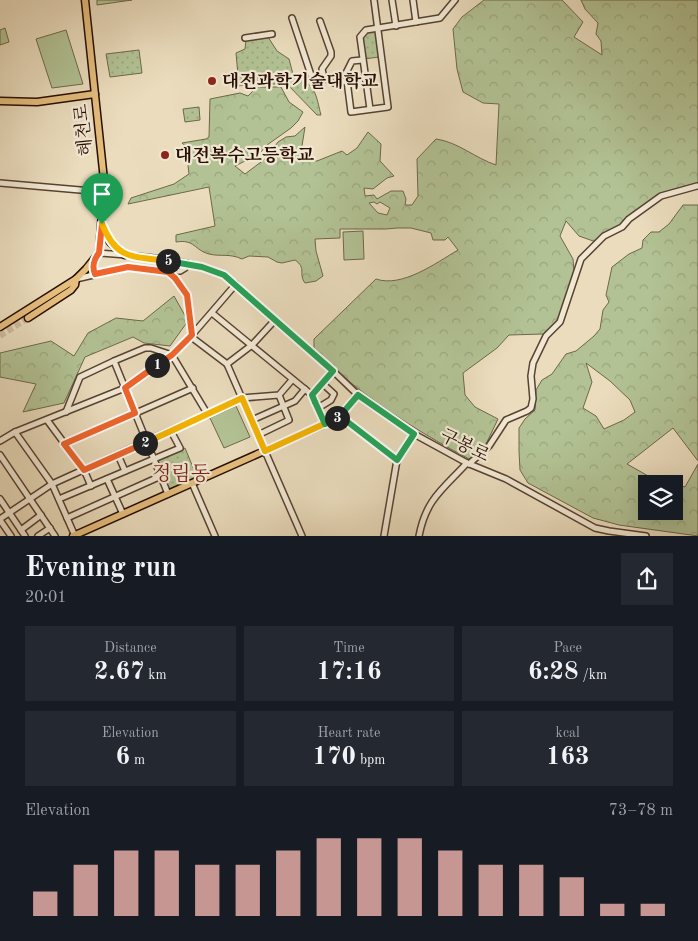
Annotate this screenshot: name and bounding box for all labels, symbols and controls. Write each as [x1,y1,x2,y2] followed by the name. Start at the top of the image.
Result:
[222,71,379,91] place label: 대전과학기술대학교
[206,75,218,87] marker: 대전과학기술대학교
[71,103,96,157] street label: 혜천로
[175,145,315,165] place label: 대전복수고등학교
[159,149,171,161] marker: 대전복수고등학교
[81,173,123,224] pin
[88,180,116,208] icon: arrive
[156,248,180,274] pin: 5
[164,254,173,268] text: 5
[144,352,170,378] pin: 1
[153,358,162,372] text: 1
[324,406,350,430] pin: 3
[333,411,342,425] text: 3
[437,425,493,465] street label: 구봉로
[132,430,158,456] pin: 2
[141,436,150,450] text: 2
[152,463,210,485] district label: 정림동
[638,475,683,520] map controls
[638,475,683,520] button: layers
[621,553,673,605] button: share
[25,555,177,583] text: Evening run
[25,590,67,606] text: 20:01
[104,641,157,655] text: Distance
[333,641,365,655] text: Time
[553,641,582,655] text: Pace
[94,660,144,685] text: 2.67
[316,660,382,685] text: 17:16
[528,660,579,685] text: 6:28
[144,668,167,682] text: km
[579,668,607,682] text: /km
[102,726,159,740] text: Elevation
[318,726,380,740] text: Heart rate
[556,726,580,740] text: kcal
[116,745,130,770] text: 6
[313,745,356,770] text: 170
[546,745,589,770] text: 163
[130,753,145,767] text: m
[356,753,385,767] text: bpm
[25,803,90,819] text: Elevation
[609,803,673,819] text: 73–78 m

